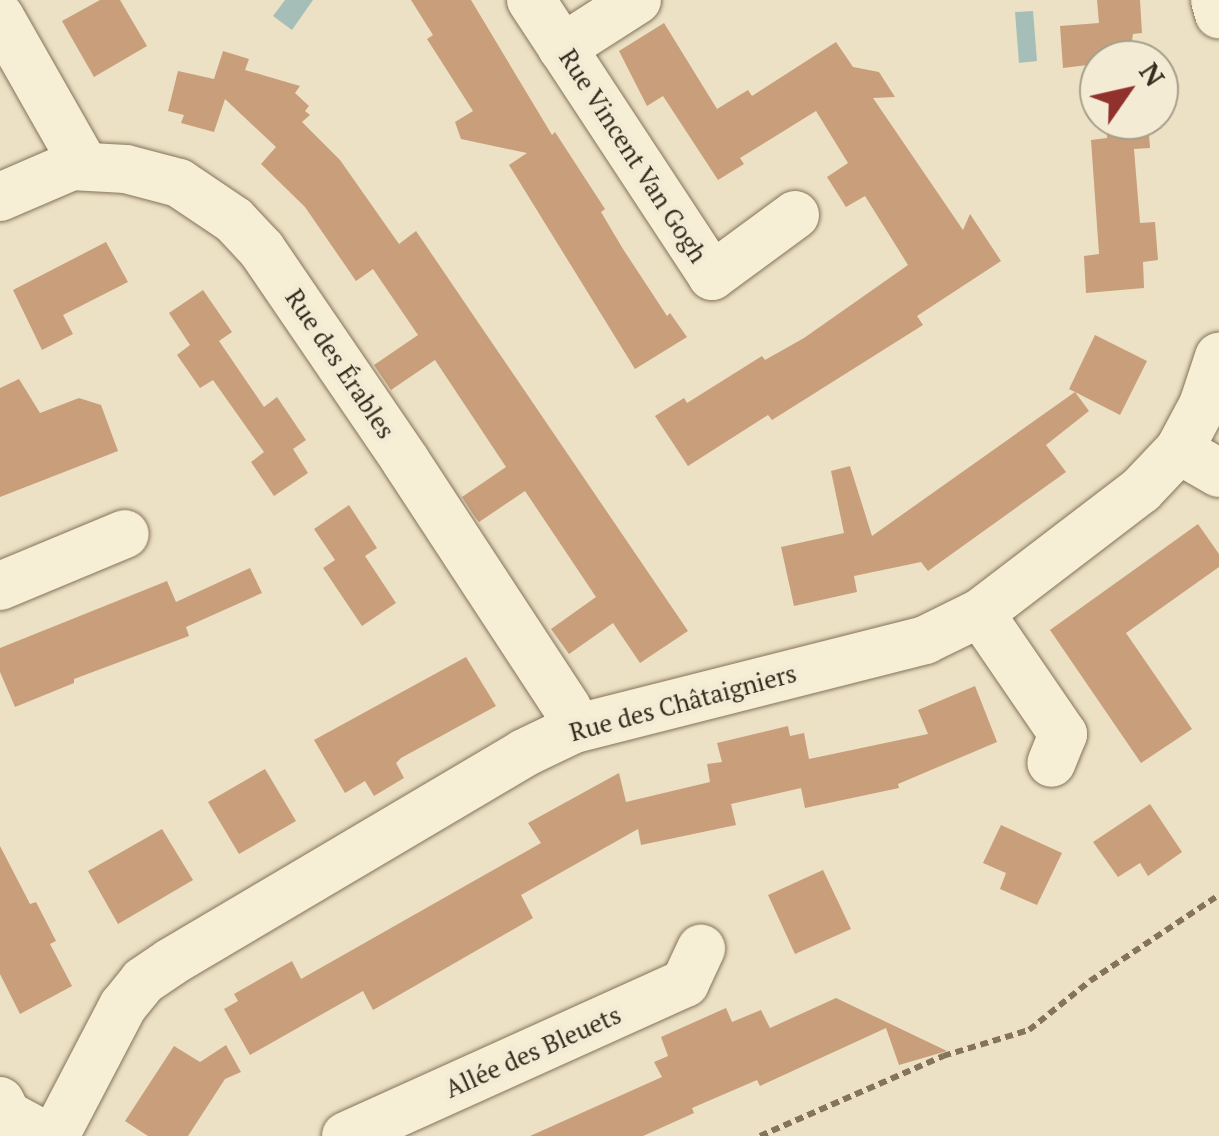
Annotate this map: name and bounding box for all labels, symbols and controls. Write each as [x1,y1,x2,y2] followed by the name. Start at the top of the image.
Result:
[1079,40,1179,140] north arrow
[552,43,714,269] street label: Rue Vincent Van Gogh
[1131,55,1174,93] text: N
[279,284,401,444] street label: Rue des Érables
[566,658,800,748] street label: Rue des Châtaigniers
[440,1000,626,1104] street label: Allée des Bleuets

